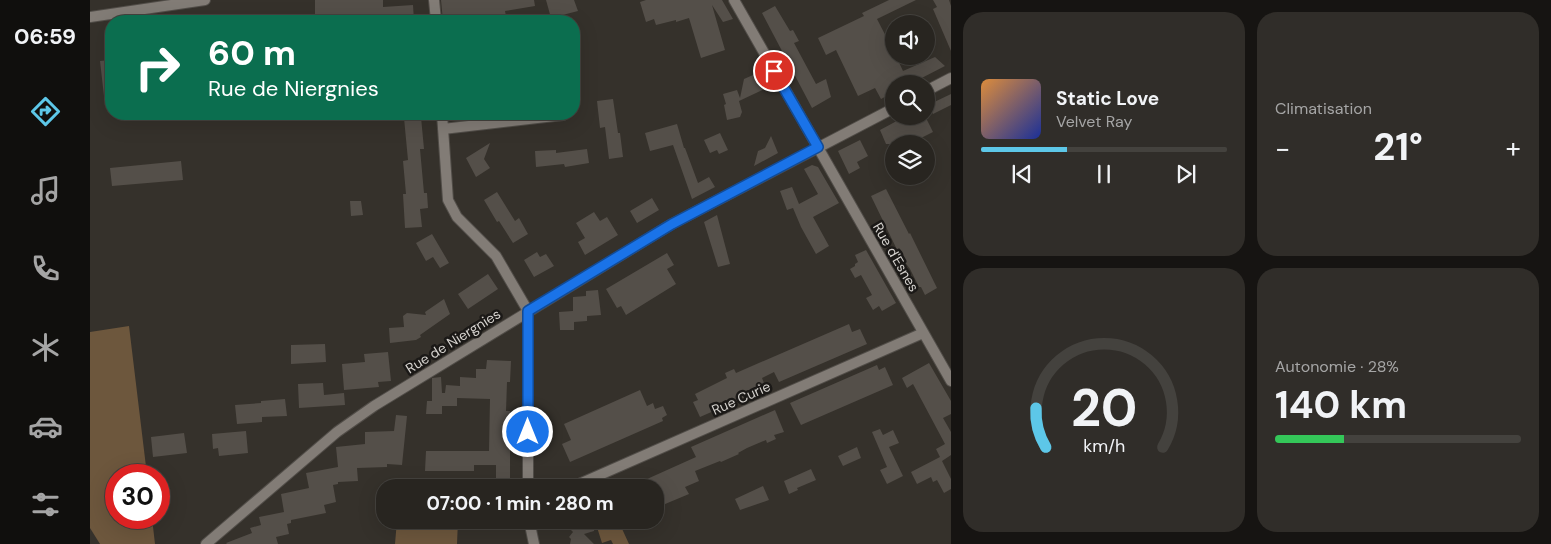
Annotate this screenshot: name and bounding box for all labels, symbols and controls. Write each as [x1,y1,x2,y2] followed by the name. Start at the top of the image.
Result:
[885,15,935,185] map controls
[885,15,935,65] button: sound
[14,22,76,51] text: 06:59
[208,30,296,76] text: 60 m
[125,35,190,100] icon: right
[753,50,795,92] pin
[760,57,788,85] icon: arrive
[208,74,379,103] text: Rue de Niergnies
[885,75,935,125] button: search
[1056,86,1159,111] text: Static Love
[28,94,63,129] icon: directions
[1275,98,1372,119] text: Climatisation
[1056,111,1132,132] text: Velvet Ray
[1373,122,1423,172] text: 21°
[1275,130,1290,167] text: −
[1506,130,1521,167] text: +
[885,135,935,185] button: layers
[1008,160,1036,188] icon: previous
[1090,160,1118,188] icon: pause
[1172,160,1200,188] icon: next
[28,173,63,208] icon: music
[869,219,923,295] street label: Rue d'Esnes
[28,251,63,286] icon: phone
[402,305,504,377] street label: Rue de Niergnies
[28,330,63,365] icon: climate
[1275,356,1399,377] text: Autonomie · 28%
[1071,374,1137,442] text: 20
[709,377,773,419] street label: Rue Curie
[1275,380,1407,430] text: 140 km
[501,405,553,457] position arrow
[28,409,63,444] icon: car
[1083,434,1125,458] text: km/h
[105,464,170,529] speed limit sign: 30
[28,487,63,522] icon: filters
[426,491,614,516] text: 07:00 · 1 min · 280 m

